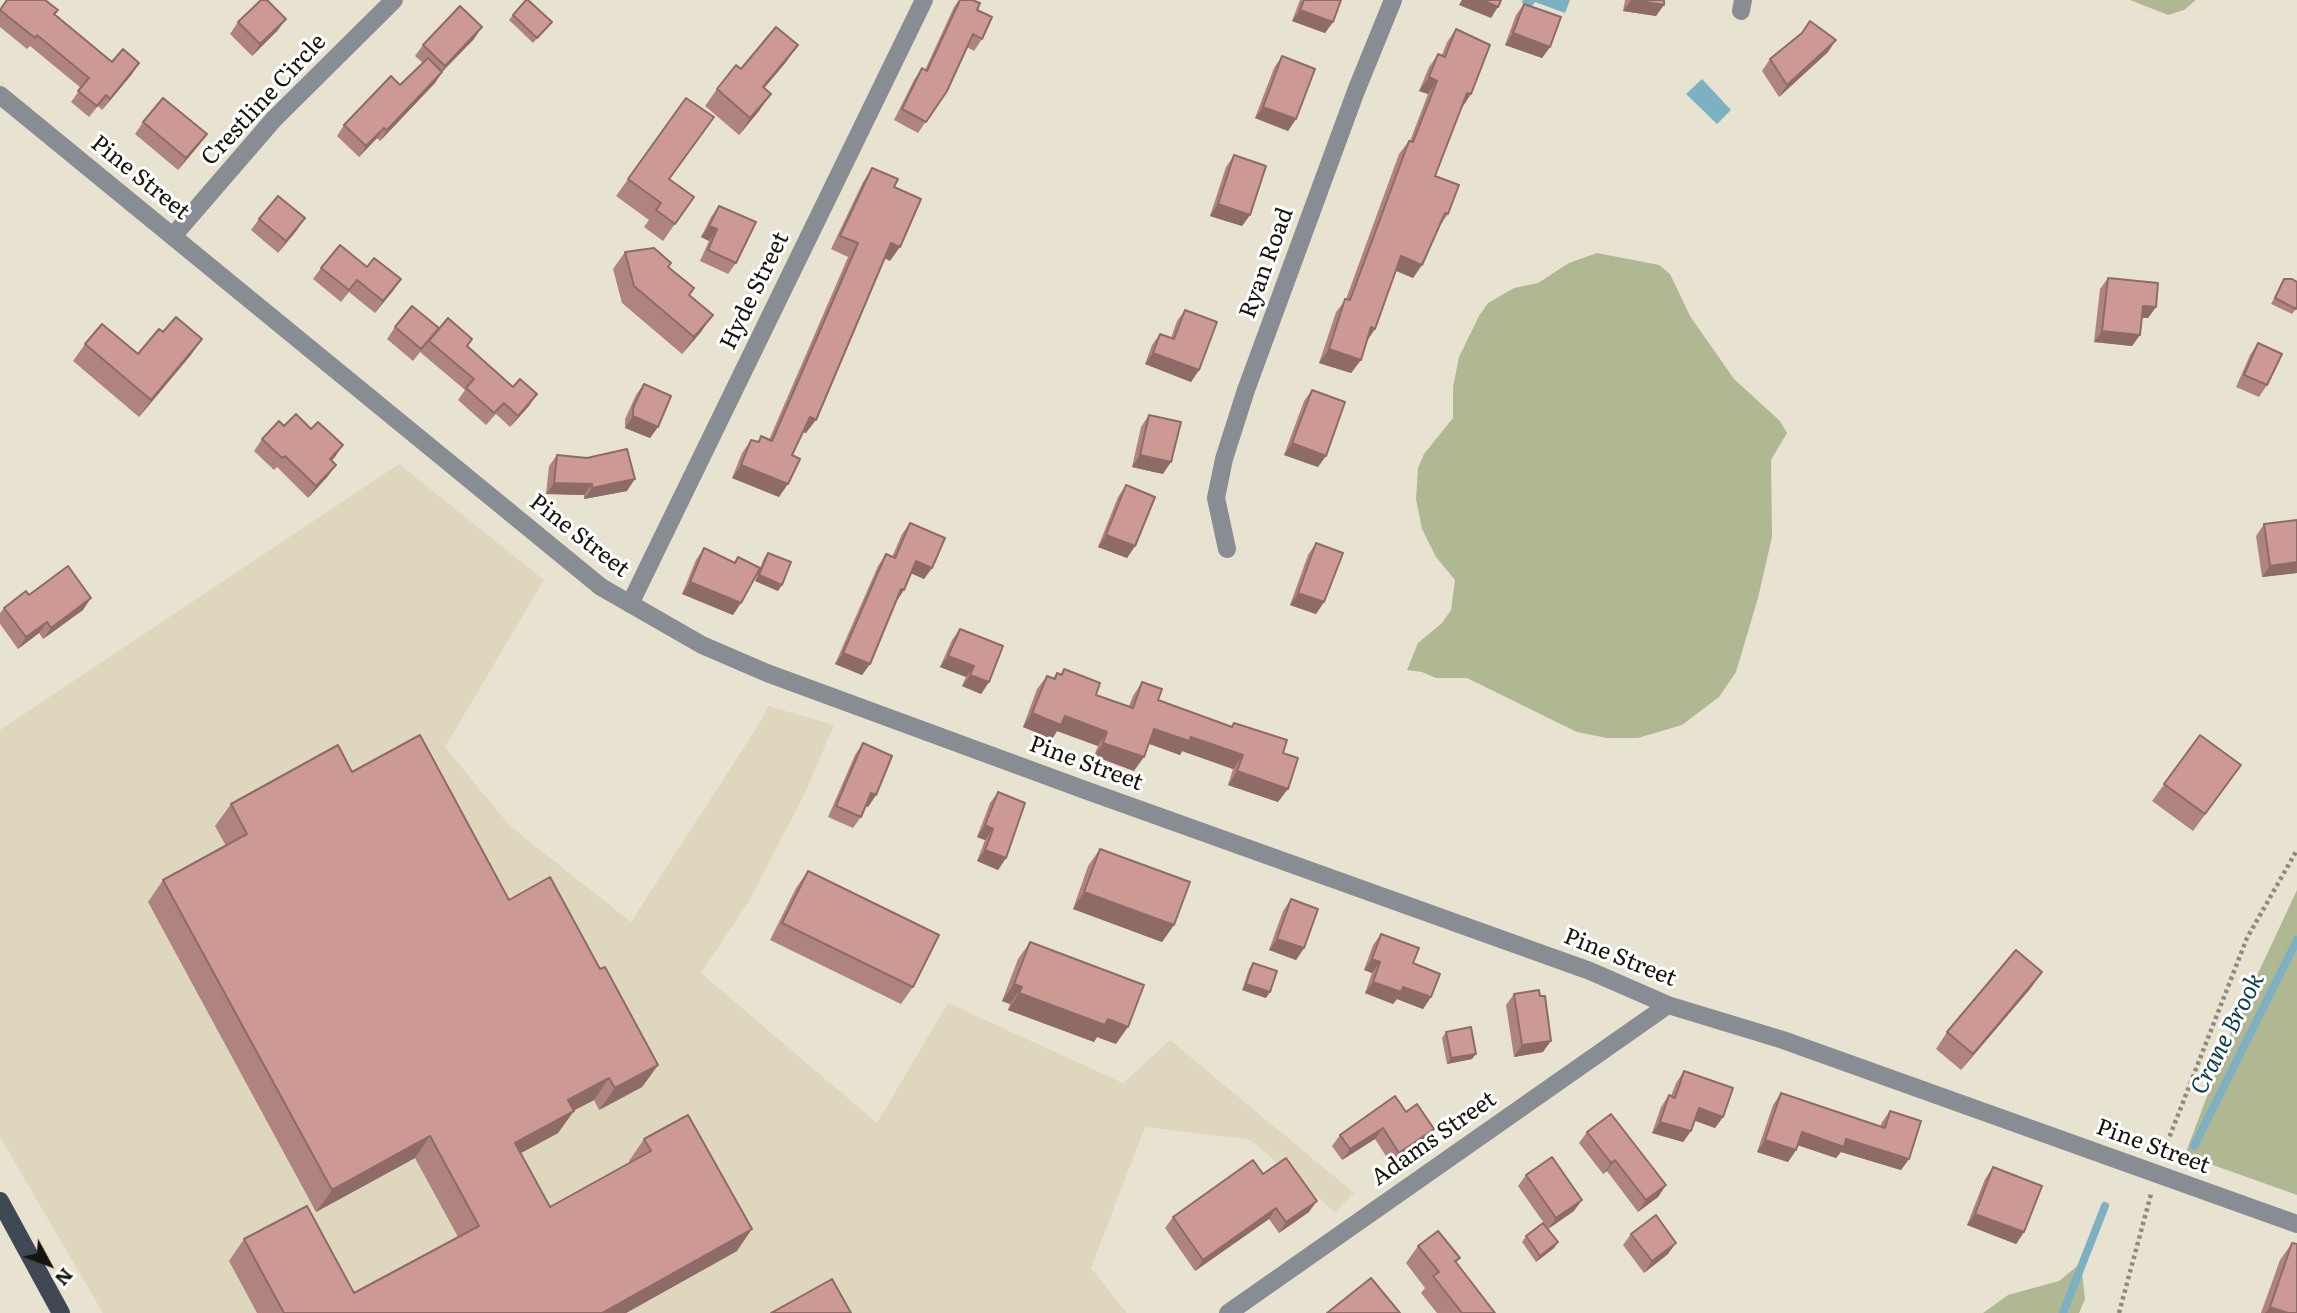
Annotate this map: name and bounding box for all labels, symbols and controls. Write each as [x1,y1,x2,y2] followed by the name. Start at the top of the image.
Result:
[196,28,332,172] street label: Crestline Circle
[85,130,195,226] street label: Pine Street
[1234,204,1300,322] street label: Ryan Road
[715,228,795,354] street label: Hyde Street
[524,489,634,583] street label: Pine Street
[1025,731,1147,797] street label: Pine Street
[1560,923,1680,993] street label: Pine Street
[2185,969,2271,1099] water label: Crane Brook
[1366,1086,1502,1192] street label: Adams Street
[2092,1114,2214,1180] street label: Pine Street
[14,1229,84,1299] north arrow
[49,1263,81,1293] text: N

